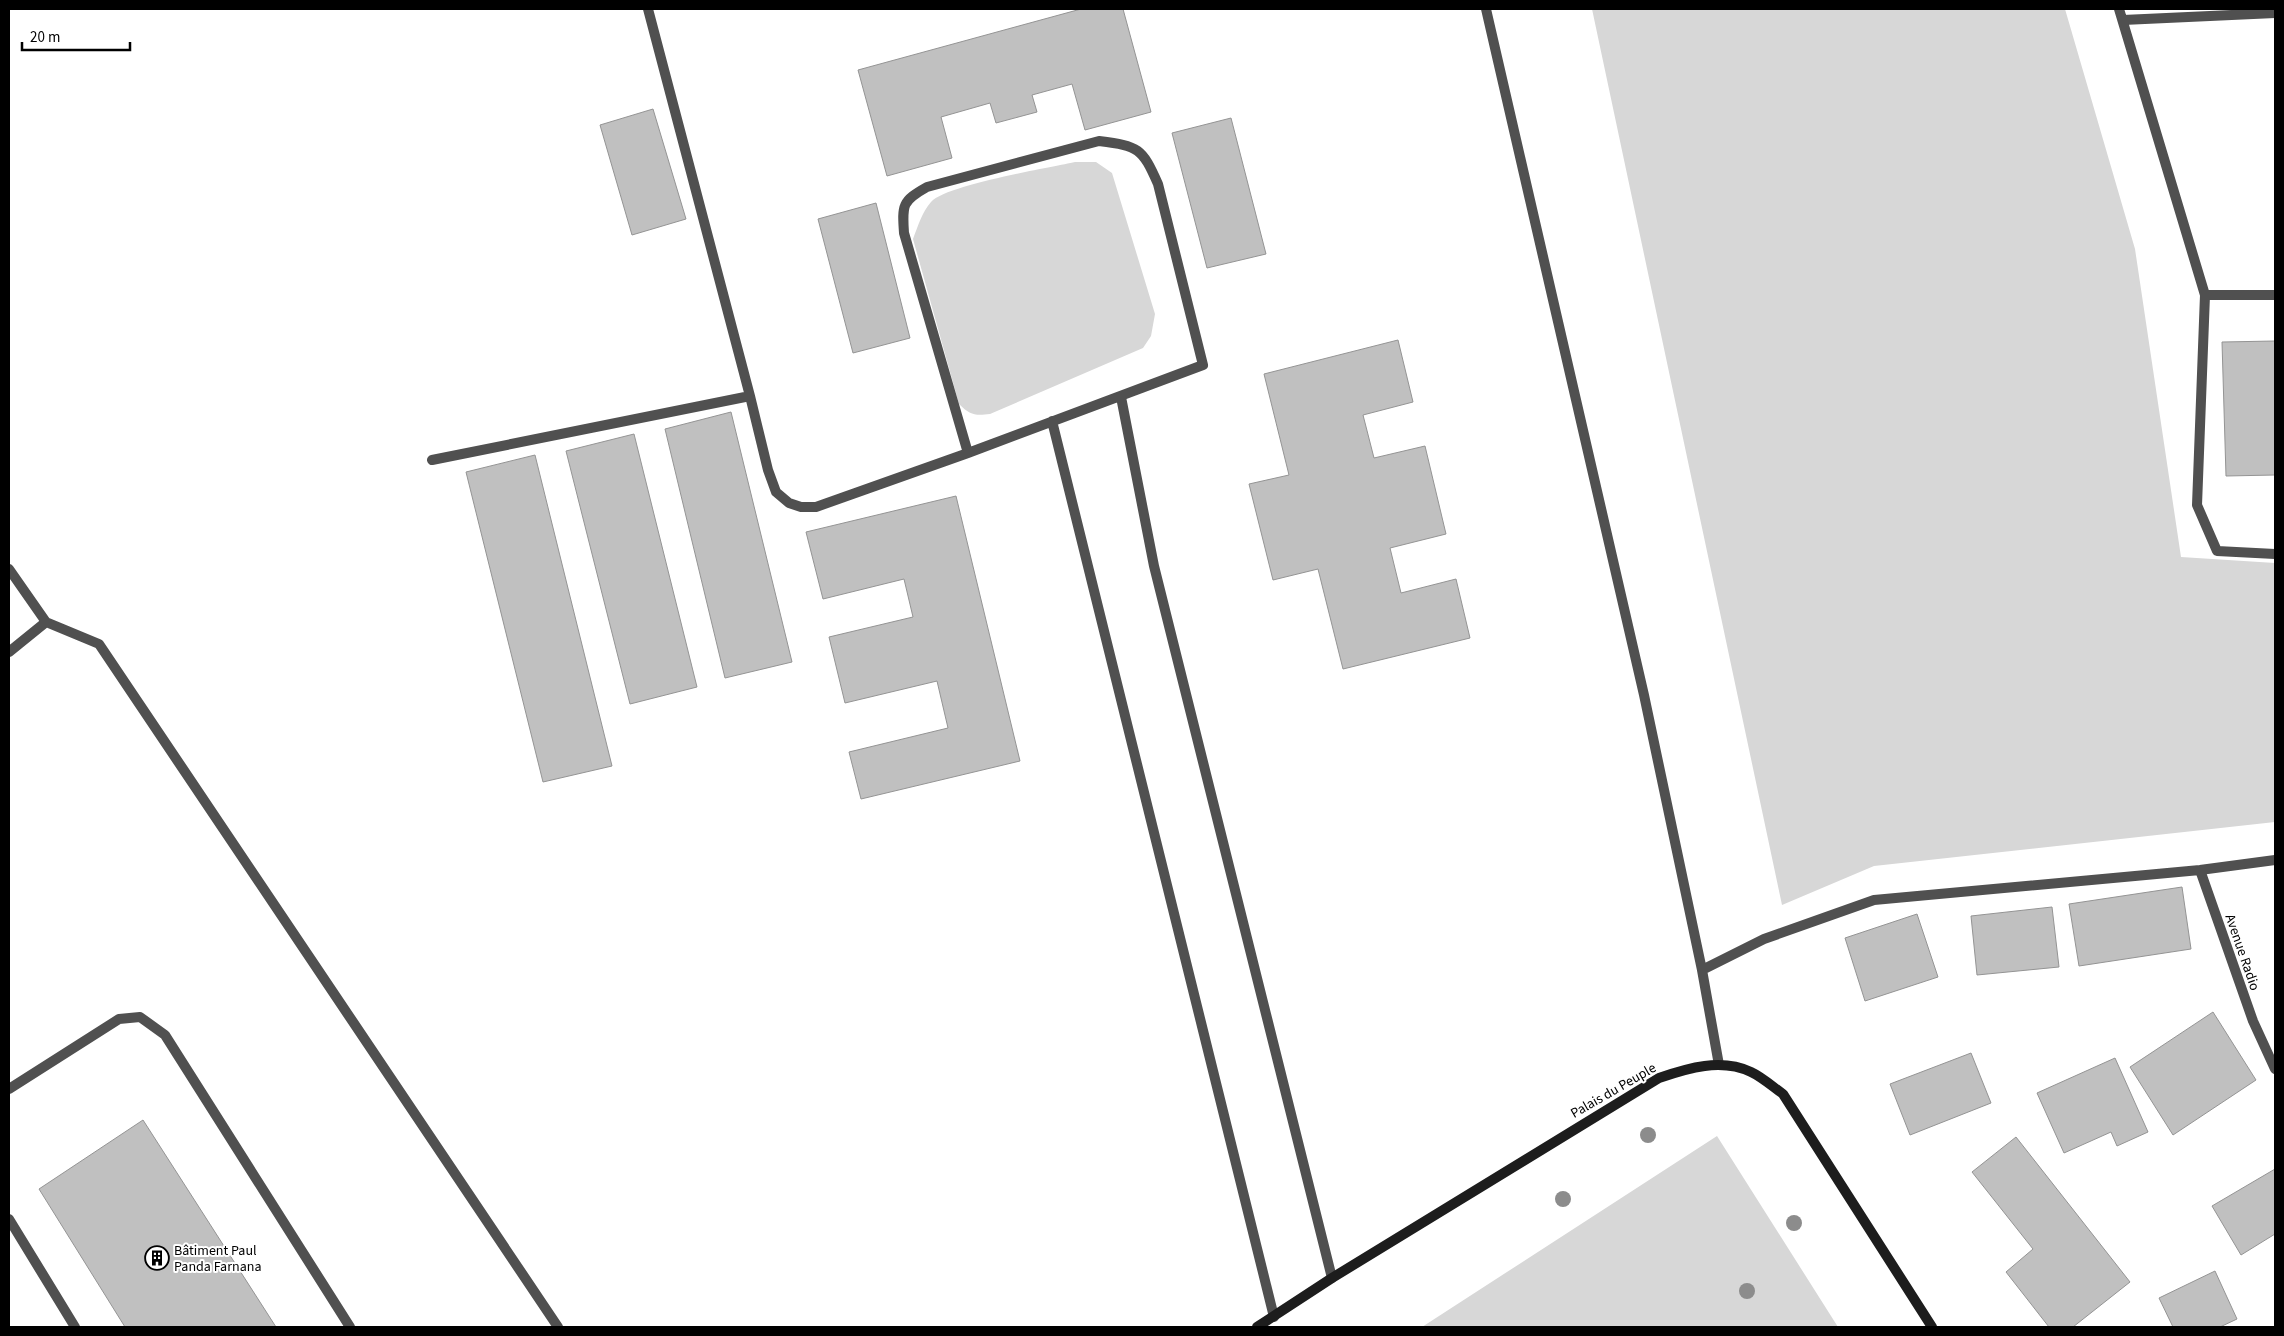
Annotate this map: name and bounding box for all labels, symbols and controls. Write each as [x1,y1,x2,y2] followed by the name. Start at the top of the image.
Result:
[22,20,130,52] scale bar
[30,27,60,48] text: 20 m
[2220,911,2264,993] street label: Avenue Radio
[1567,1058,1660,1123] street label: Palais du Peuple
[174,1241,261,1277] place label: Bâtiment Paul Panda Farnana
[144,1245,170,1271] building icon: Bâtiment Paul Panda Farnana

